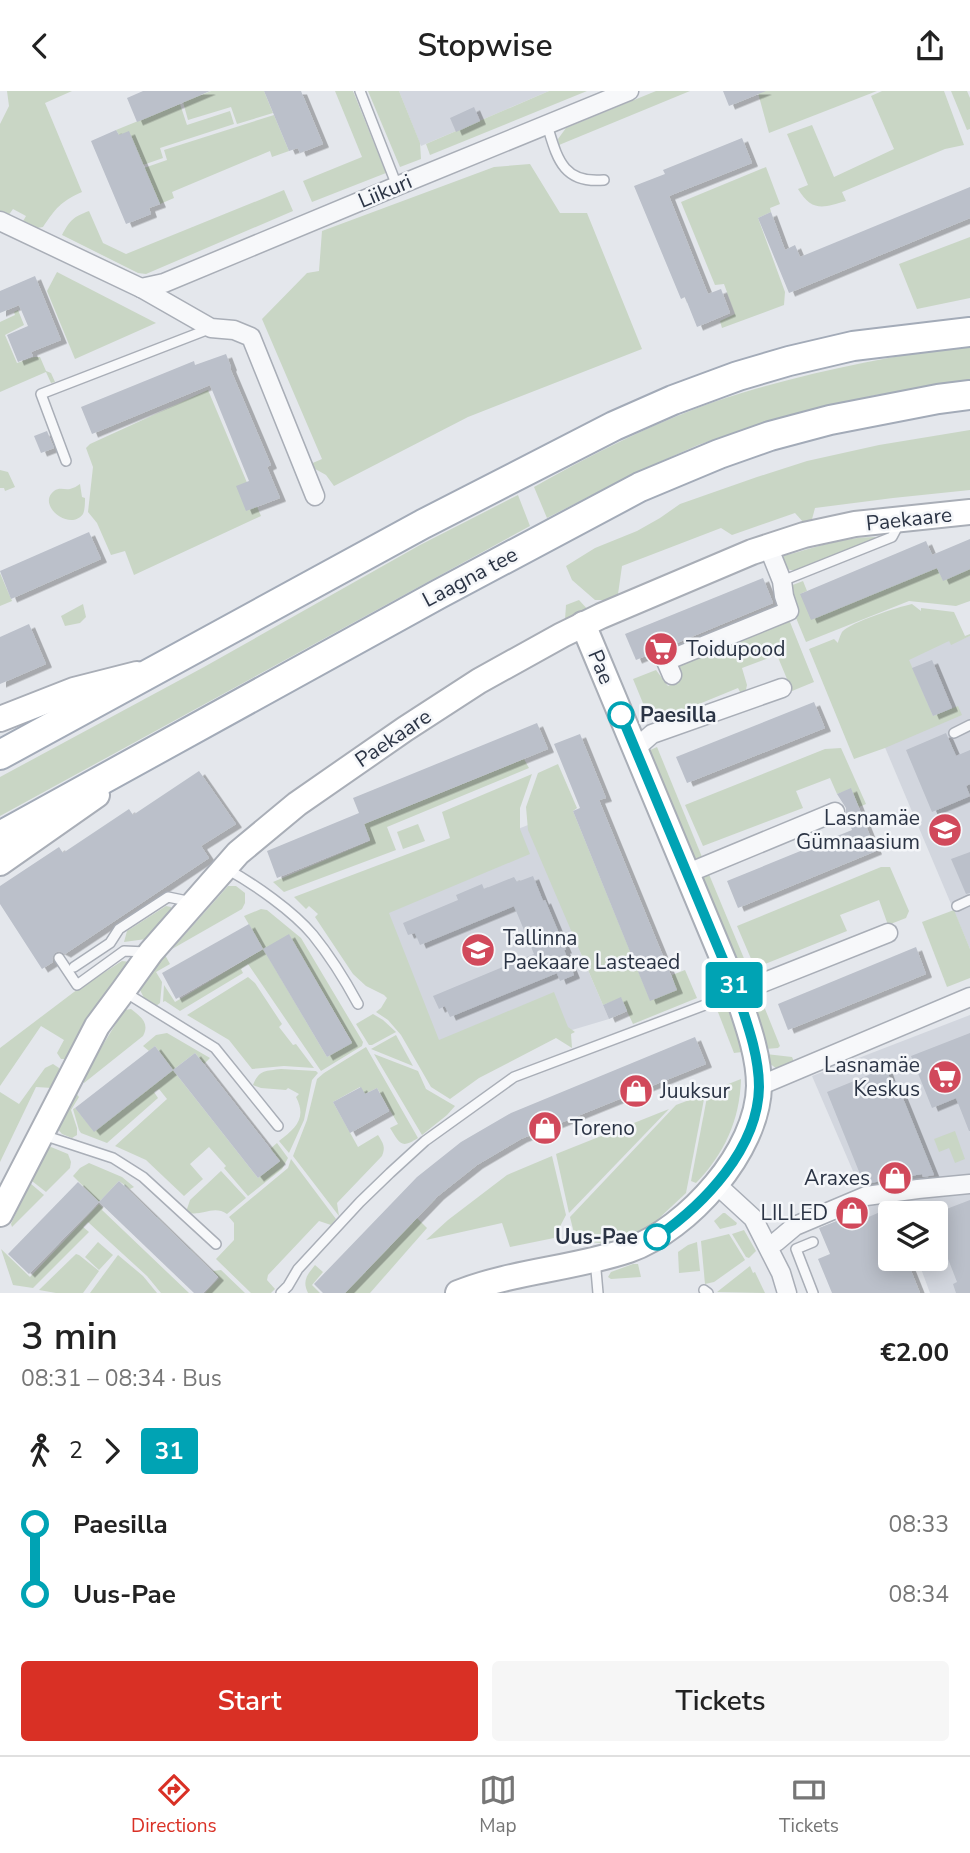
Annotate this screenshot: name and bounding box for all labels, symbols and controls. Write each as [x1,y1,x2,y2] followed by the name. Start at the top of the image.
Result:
[417,24,553,67] text: Stopwise
[21,27,59,65] icon: back
[911,27,949,65] icon: share
[354,167,416,215] street label: Liikuri
[865,501,953,537] street label: Paekaare
[418,540,522,614] street label: Laagna tee
[642,630,680,668] supermarket icon: Toidupood
[686,635,785,663] place label: Toidupood
[581,645,621,689] street label: Pae
[640,701,717,729] place label: Paesilla
[349,702,437,774] street label: Paekaare
[608,702,634,728] marker: Paesilla
[796,804,920,856] place label: Lasnamäe Gümnaasium
[926,811,964,849] school or university icon: Lasnamäe Gümnaasium
[503,924,680,976] place label: Tallinna Paekaare Lasteaed
[459,931,497,969] school or university icon: Tallinna Paekaare Lasteaed
[702,962,766,1008] line badge: 31
[720,969,748,1001] text: 31
[824,1051,920,1103] place label: Lasnamäe Keskus
[926,1058,964,1096] supermarket icon: Lasnamäe Keskus
[617,1072,655,1110] shop icon: Juuksur
[659,1077,731,1105] place label: Juuksur
[526,1109,564,1147] shop icon: Toreno
[570,1114,635,1142] place label: Toreno
[876,1159,914,1197] shop icon: Araxes
[804,1164,870,1192] place label: Araxes
[833,1194,871,1232] shop icon: LILLED
[761,1199,828,1227] place label: LILLED
[878,1201,948,1271] map controls
[878,1201,948,1271] button: layers
[555,1223,638,1251] place label: Uus-Pae
[644,1224,670,1250] marker: Uus-Pae
[21,1311,118,1362] text: 3 min
[880,1335,949,1370] text: €2.00
[21,1363,222,1394] text: 08:31 – 08:34 · Bus
[21,1432,59,1470] icon: walk
[93,1432,131,1470] icon: forward
[69,1435,83,1466] text: 2
[155,1435,184,1467] text: 31
[73,1507,168,1542] text: Paesilla
[889,1509,949,1540] text: 08:33
[73,1577,176,1612] text: Uus-Pae
[889,1579,949,1610] text: 08:34
[21,1661,478,1741] button: Start
[492,1661,949,1741] button: Tickets
[131,1771,217,1839] tab: Directions
[479,1771,517,1839] tab: Map
[779,1771,839,1839] tab: Tickets

